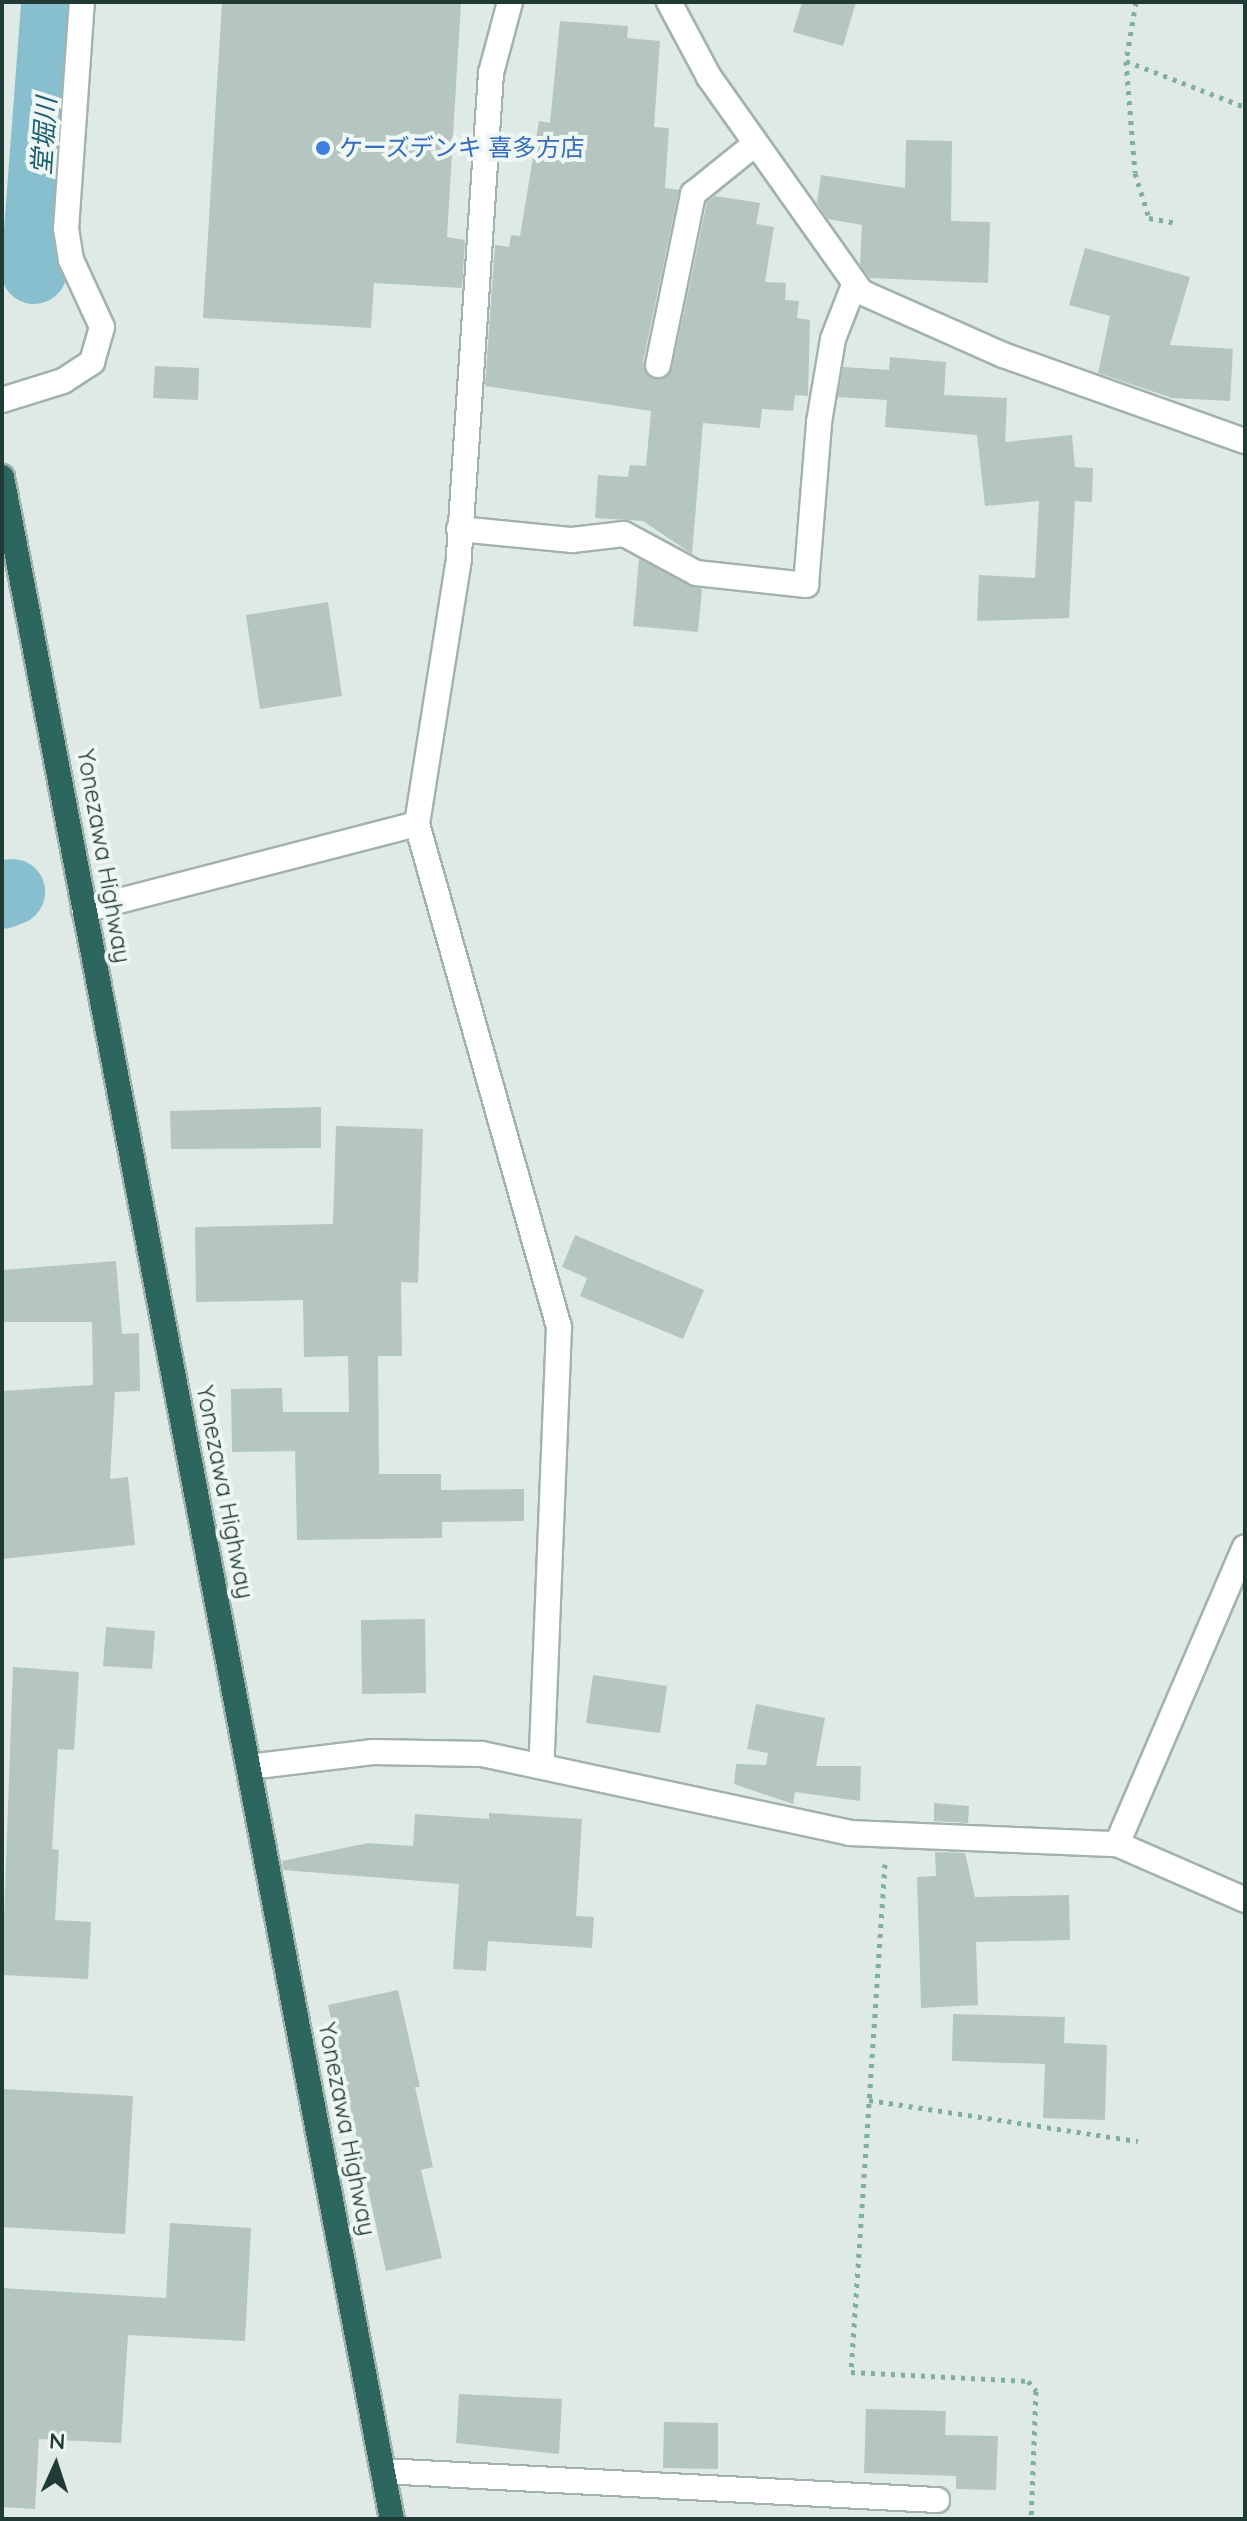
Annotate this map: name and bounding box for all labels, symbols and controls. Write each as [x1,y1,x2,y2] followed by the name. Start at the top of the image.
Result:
[26,96,62,176] water label: 堂堀川
[339,134,586,162] place label: ケーズデンキ 喜多方店
[314,139,332,157] marker: ケーズデンキ 喜多方店
[71,747,137,965] street label: Yonezawa Highway
[190,1383,260,1601] street label: Yonezawa Highway
[312,2020,382,2238] street label: Yonezawa Highway
[16,2425,96,2505] north arrow
[48,2427,66,2455] text: N

